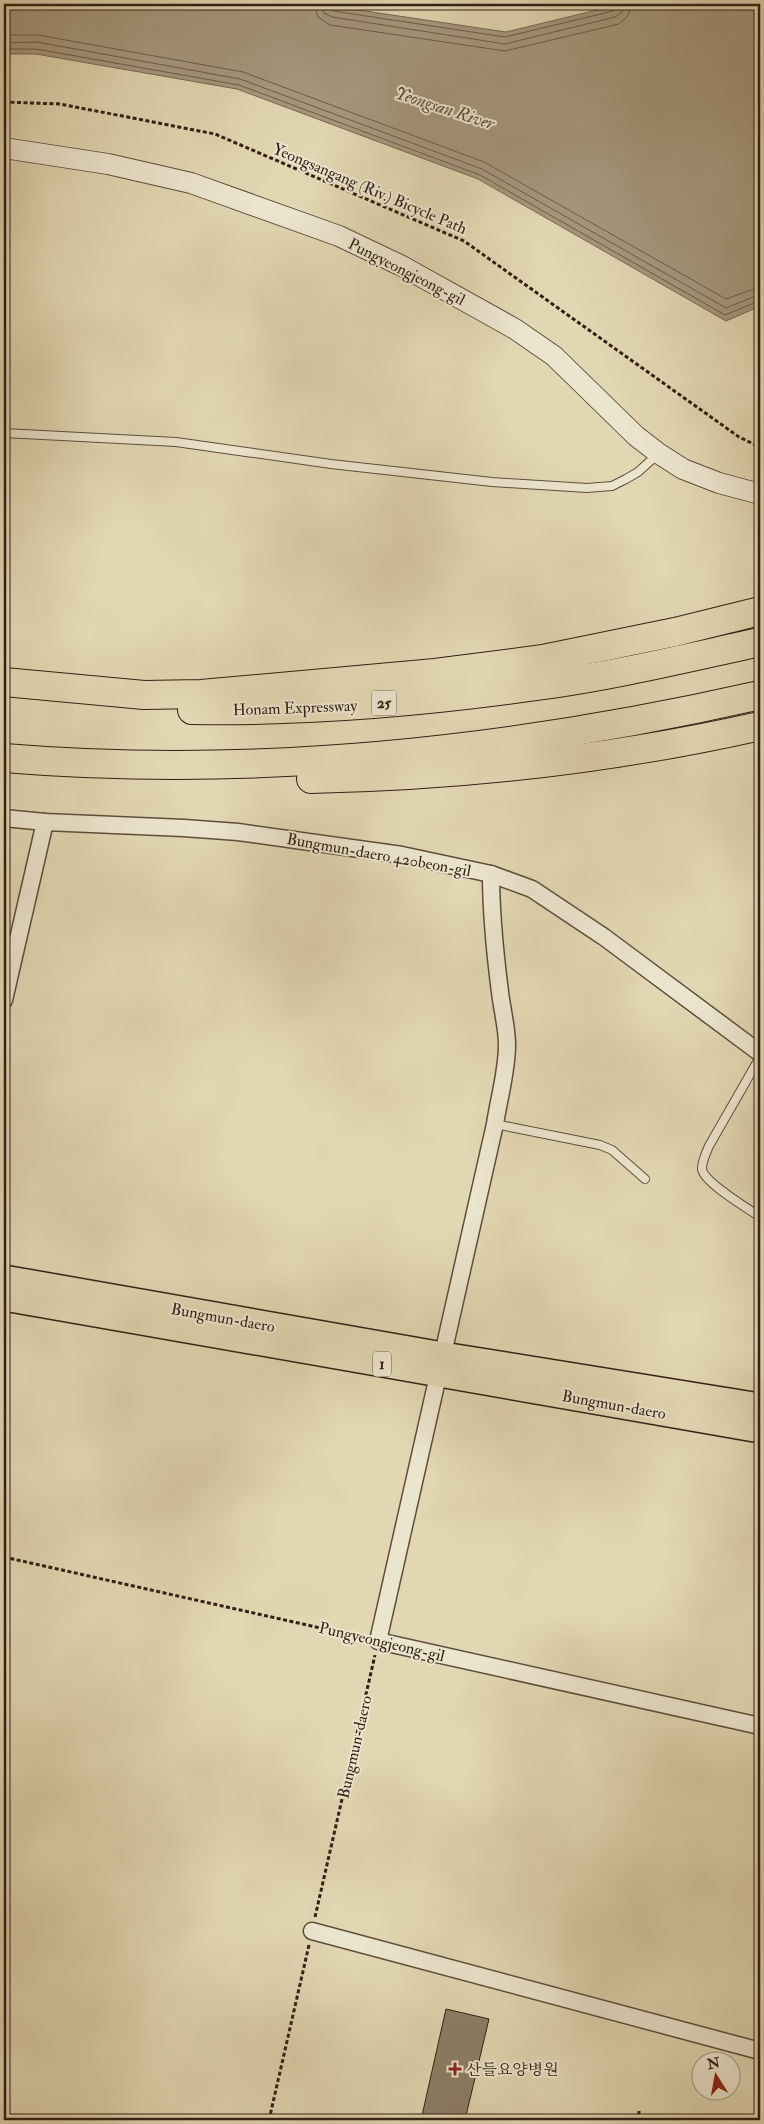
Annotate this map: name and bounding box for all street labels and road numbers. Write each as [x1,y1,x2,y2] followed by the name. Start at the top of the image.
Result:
[269,139,470,239] street label: Yeongsangang (Riv.) Bicycle Path
[345,234,468,310] street label: Pungyeongjeong-gil
[372,690,396,716] road number: 25
[232,696,359,721] street label: Honam Expressway
[285,829,473,881] street label: Bungmun-daero 420beon-gil
[169,1299,277,1337] street label: Bungmun-daero
[373,1352,391,1376] road number: 1
[560,1386,668,1424] street label: Bungmun-daero
[317,1618,447,1666] street label: Pungyeongjeong-gil
[333,1693,377,1801] street label: Bungmun-daero

